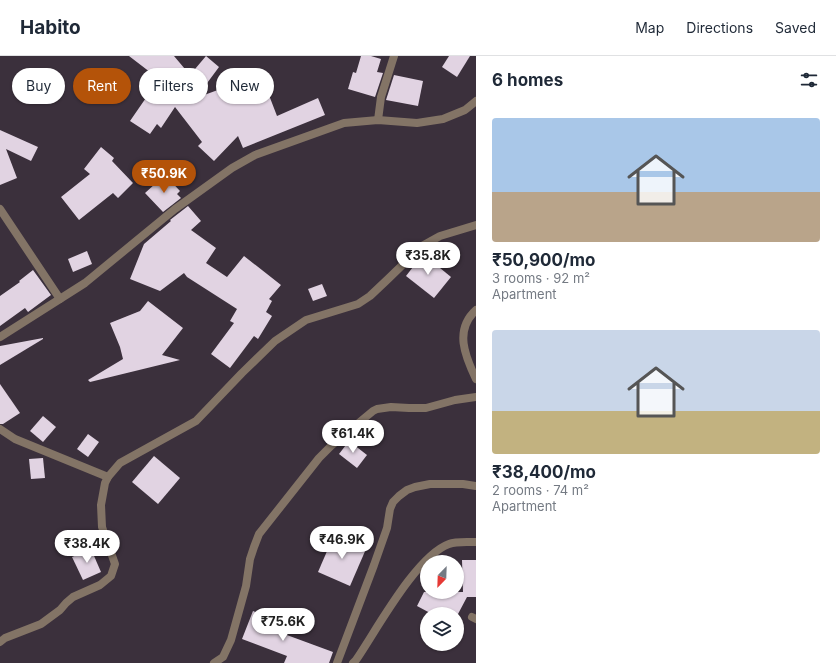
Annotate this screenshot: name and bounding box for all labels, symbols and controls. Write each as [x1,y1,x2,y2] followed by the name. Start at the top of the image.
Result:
[20,16,81,39] text: Habito
[635,19,664,36] text: Map
[686,19,753,36] text: Directions
[775,19,816,36] text: Saved
[12,68,65,104] chip: Buy
[73,68,131,104] chip: Rent
[139,68,208,104] chip: Filters
[216,68,274,104] chip: New
[798,69,820,91] icon: filters
[492,70,563,90] text: 6 homes
[620,144,692,216] icon: home
[131,160,197,194] pin: ₹50.9K
[141,165,187,181] text: ₹50.9K
[395,242,461,276] pin: ₹35.8K
[405,247,451,263] text: ₹35.8K
[492,250,596,270] text: ₹50,900/mo
[492,270,590,286] text: 3 rooms · 92 m²
[492,286,557,302] text: Apartment
[620,356,692,428] icon: home
[320,420,386,454] pin: ₹61.4K
[331,425,375,441] text: ₹61.4K
[492,462,596,482] text: ₹38,400/mo
[492,482,589,498] text: 2 rooms · 74 m²
[492,498,557,514] text: Apartment
[309,526,375,560] pin: ₹46.9K
[54,530,120,564] pin: ₹38.4K
[319,531,365,547] text: ₹46.9K
[64,535,110,551] text: ₹38.4K
[420,555,464,599] north arrow
[420,555,464,651] map controls
[420,607,464,651] button: layers
[250,608,316,642] pin: ₹75.6K
[261,613,305,629] text: ₹75.6K

